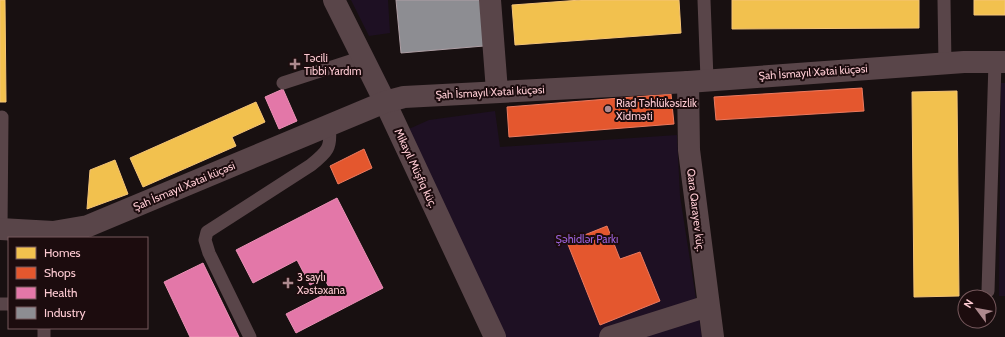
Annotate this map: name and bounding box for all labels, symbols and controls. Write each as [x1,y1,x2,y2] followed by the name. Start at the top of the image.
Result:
[304,51,362,78] place label: Təcili Tibbi Yardım
[289,58,301,70] marker: Təcili Tibbi Yardım
[758,61,868,83] street label: Şah İsmayıl Xətai küçəsi
[435,82,545,102] street label: Şah İsmayıl Xətai küçəsi
[616,96,697,123] place label: Riad Təhlükəsizlik Xidməti
[603,104,613,114] marker: Riad Təhlükəsizlik Xidməti
[392,126,440,210] street label: Mikayıl Müşfiq küç.
[131,158,237,214] street label: Şah İsmayıl Xətai küçəsi
[684,168,708,252] street label: Qara Qarayev küç.
[556,232,618,246] park label: Şəhidlər Parkı
[8,237,148,329] legend
[44,245,81,260] text: Homes
[44,265,76,280] text: Shops
[297,270,346,297] place label: 3 saylı Xəstəxana
[282,277,294,289] marker: 3 saylı Xəstəxana
[44,285,78,300] text: Health
[957,289,997,329] north arrow
[961,297,977,311] text: N
[44,305,85,320] text: Industry

